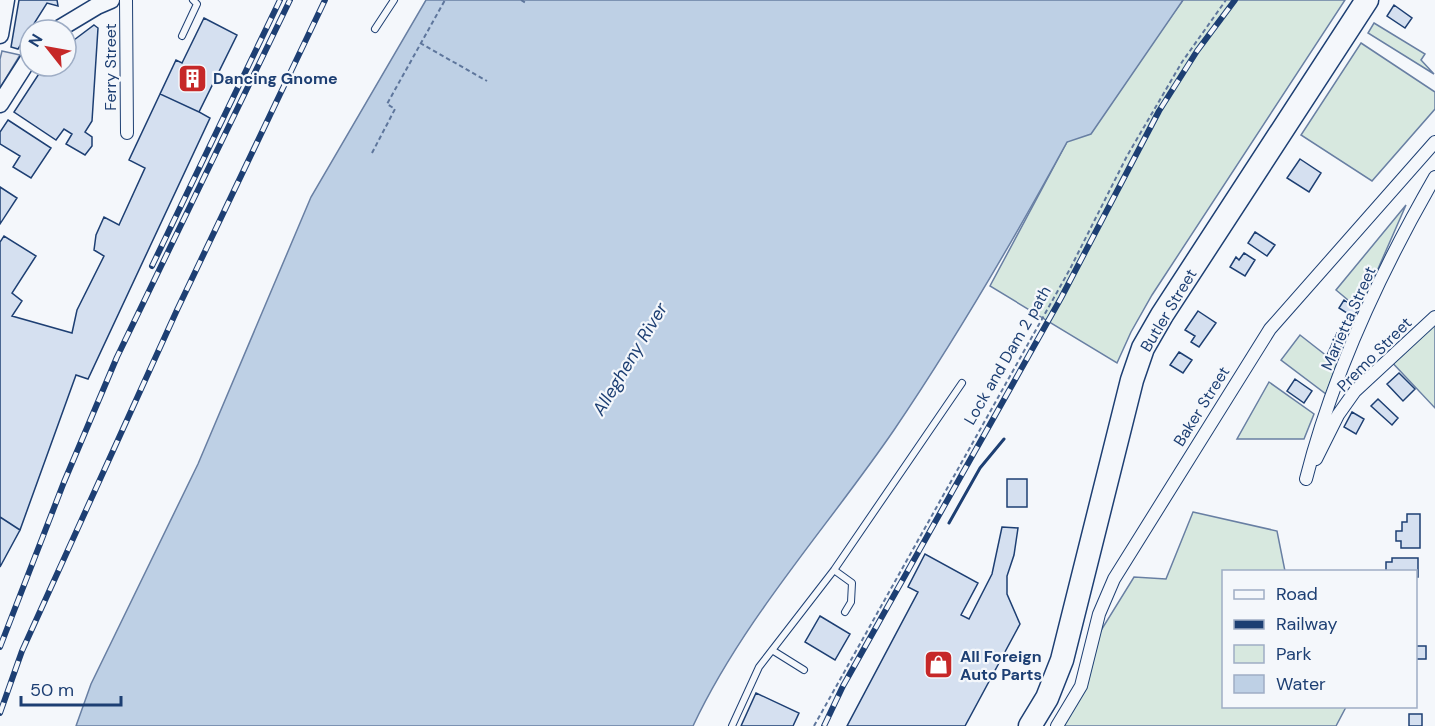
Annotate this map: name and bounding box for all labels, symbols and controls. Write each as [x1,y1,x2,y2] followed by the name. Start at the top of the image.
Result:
[18,18,78,78] north arrow
[100,23,121,111] street label: Ferry Street
[24,30,48,51] text: N
[176,62,208,94] building icon: Dancing Gnome
[213,68,338,89] place label: Dancing Gnome
[1316,263,1381,373] street label: Marietta Street
[1135,265,1201,356] street label: Butler Street
[959,282,1056,428] street label: Lock and Dam 2 path
[586,297,674,421] water label: Allegheny River
[1333,313,1416,396] street label: Premo Street
[1169,362,1234,450] street label: Baker Street
[1222,570,1417,708] legend
[1276,582,1318,606] text: Road
[1276,612,1338,636] text: Railway
[1276,642,1312,666] text: Park
[960,646,1042,685] place label: All Foreign Auto Parts
[923,649,955,681] shop icon: All Foreign Auto Parts
[21,669,122,707] scale bar
[1276,672,1326,696] text: Water
[30,678,74,702] text: 50 m

